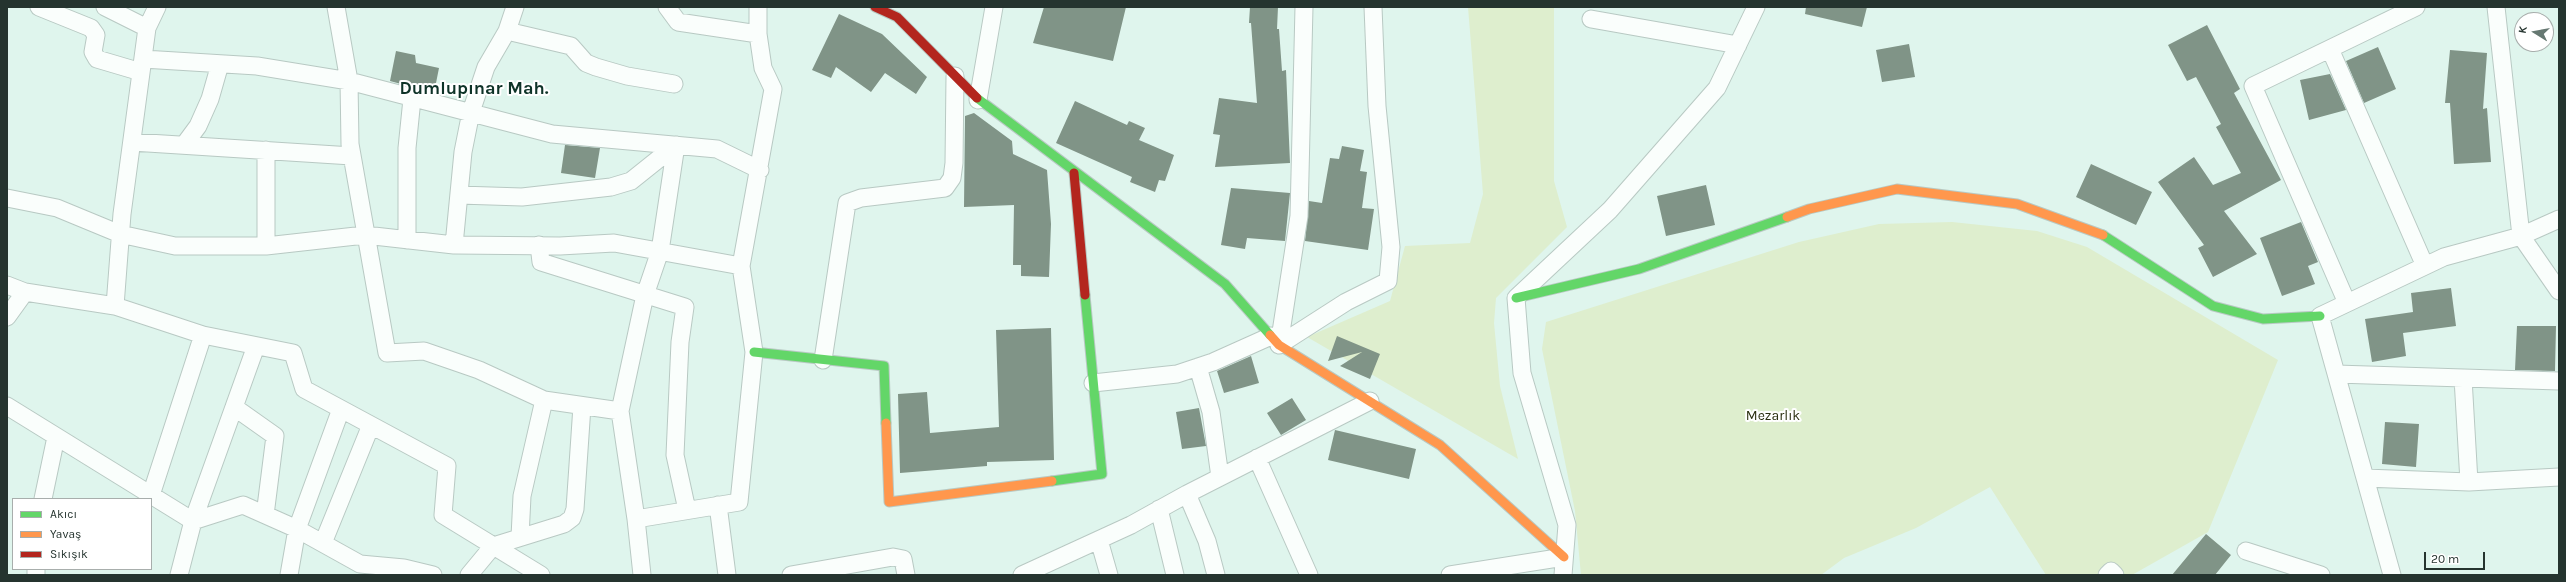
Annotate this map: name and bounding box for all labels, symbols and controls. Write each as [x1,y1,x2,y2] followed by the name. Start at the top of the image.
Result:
[2514,12,2554,52] north arrow
[2516,25,2530,35] text: K
[399,78,549,100] district label: Dumlupınar Mah.
[1746,408,1800,424] park label: Mezarlık
[12,498,152,570] legend
[50,507,77,521] text: Akıcı
[50,527,81,541] text: Yavaş
[2426,544,2487,570] scale bar
[50,547,88,561] text: Sıkışık
[2431,552,2459,566] text: 20 m

